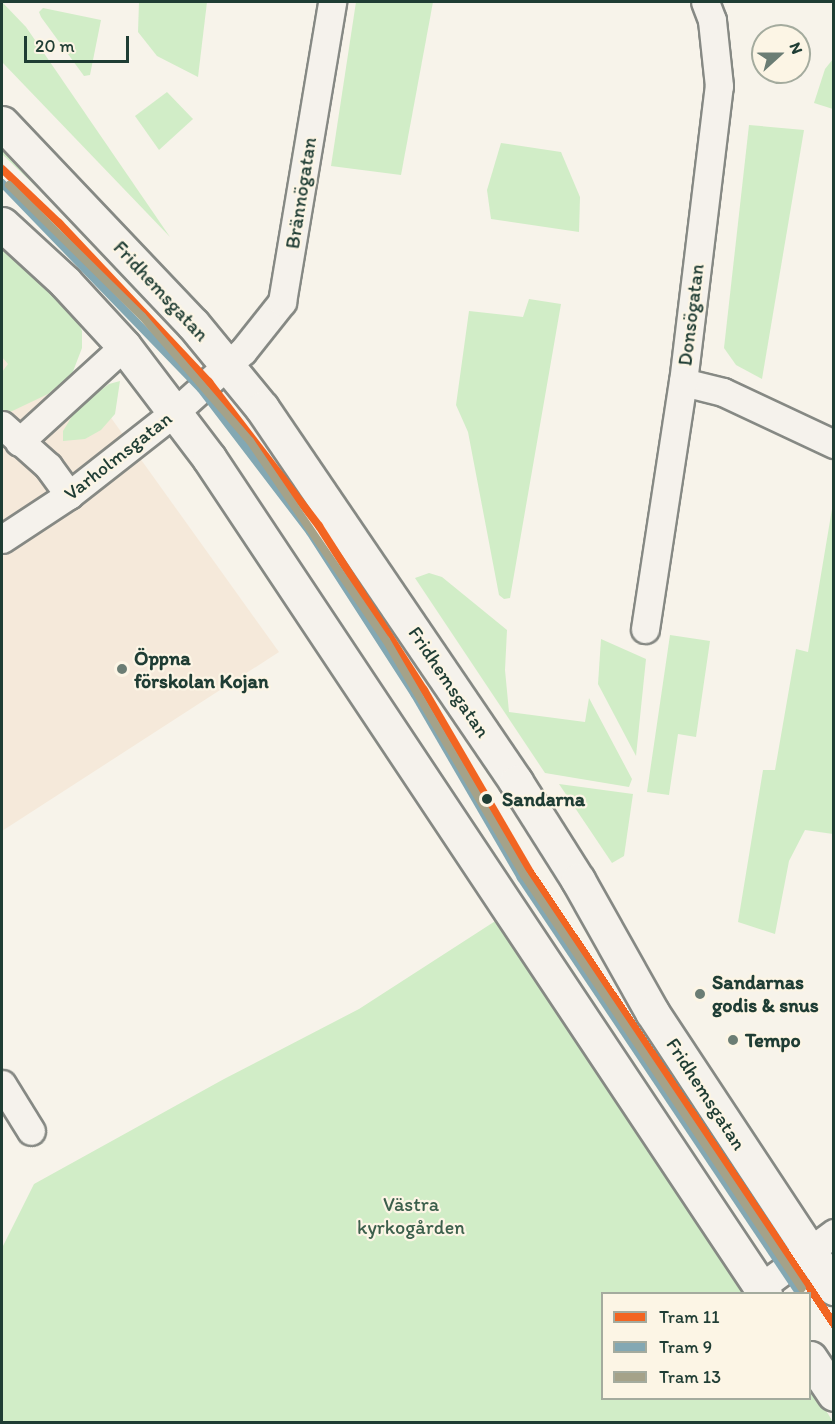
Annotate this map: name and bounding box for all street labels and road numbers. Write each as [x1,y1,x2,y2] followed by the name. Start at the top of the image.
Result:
[280,135,322,251] street label: Brännögatan
[108,236,214,346] street label: Fridhemsgatan
[673,263,709,367] street label: Donsögatan
[59,406,177,506] street label: Varholmsgatan
[403,622,495,742] street label: Fridhemsgatan
[661,1033,751,1155] street label: Fridhemsgatan

